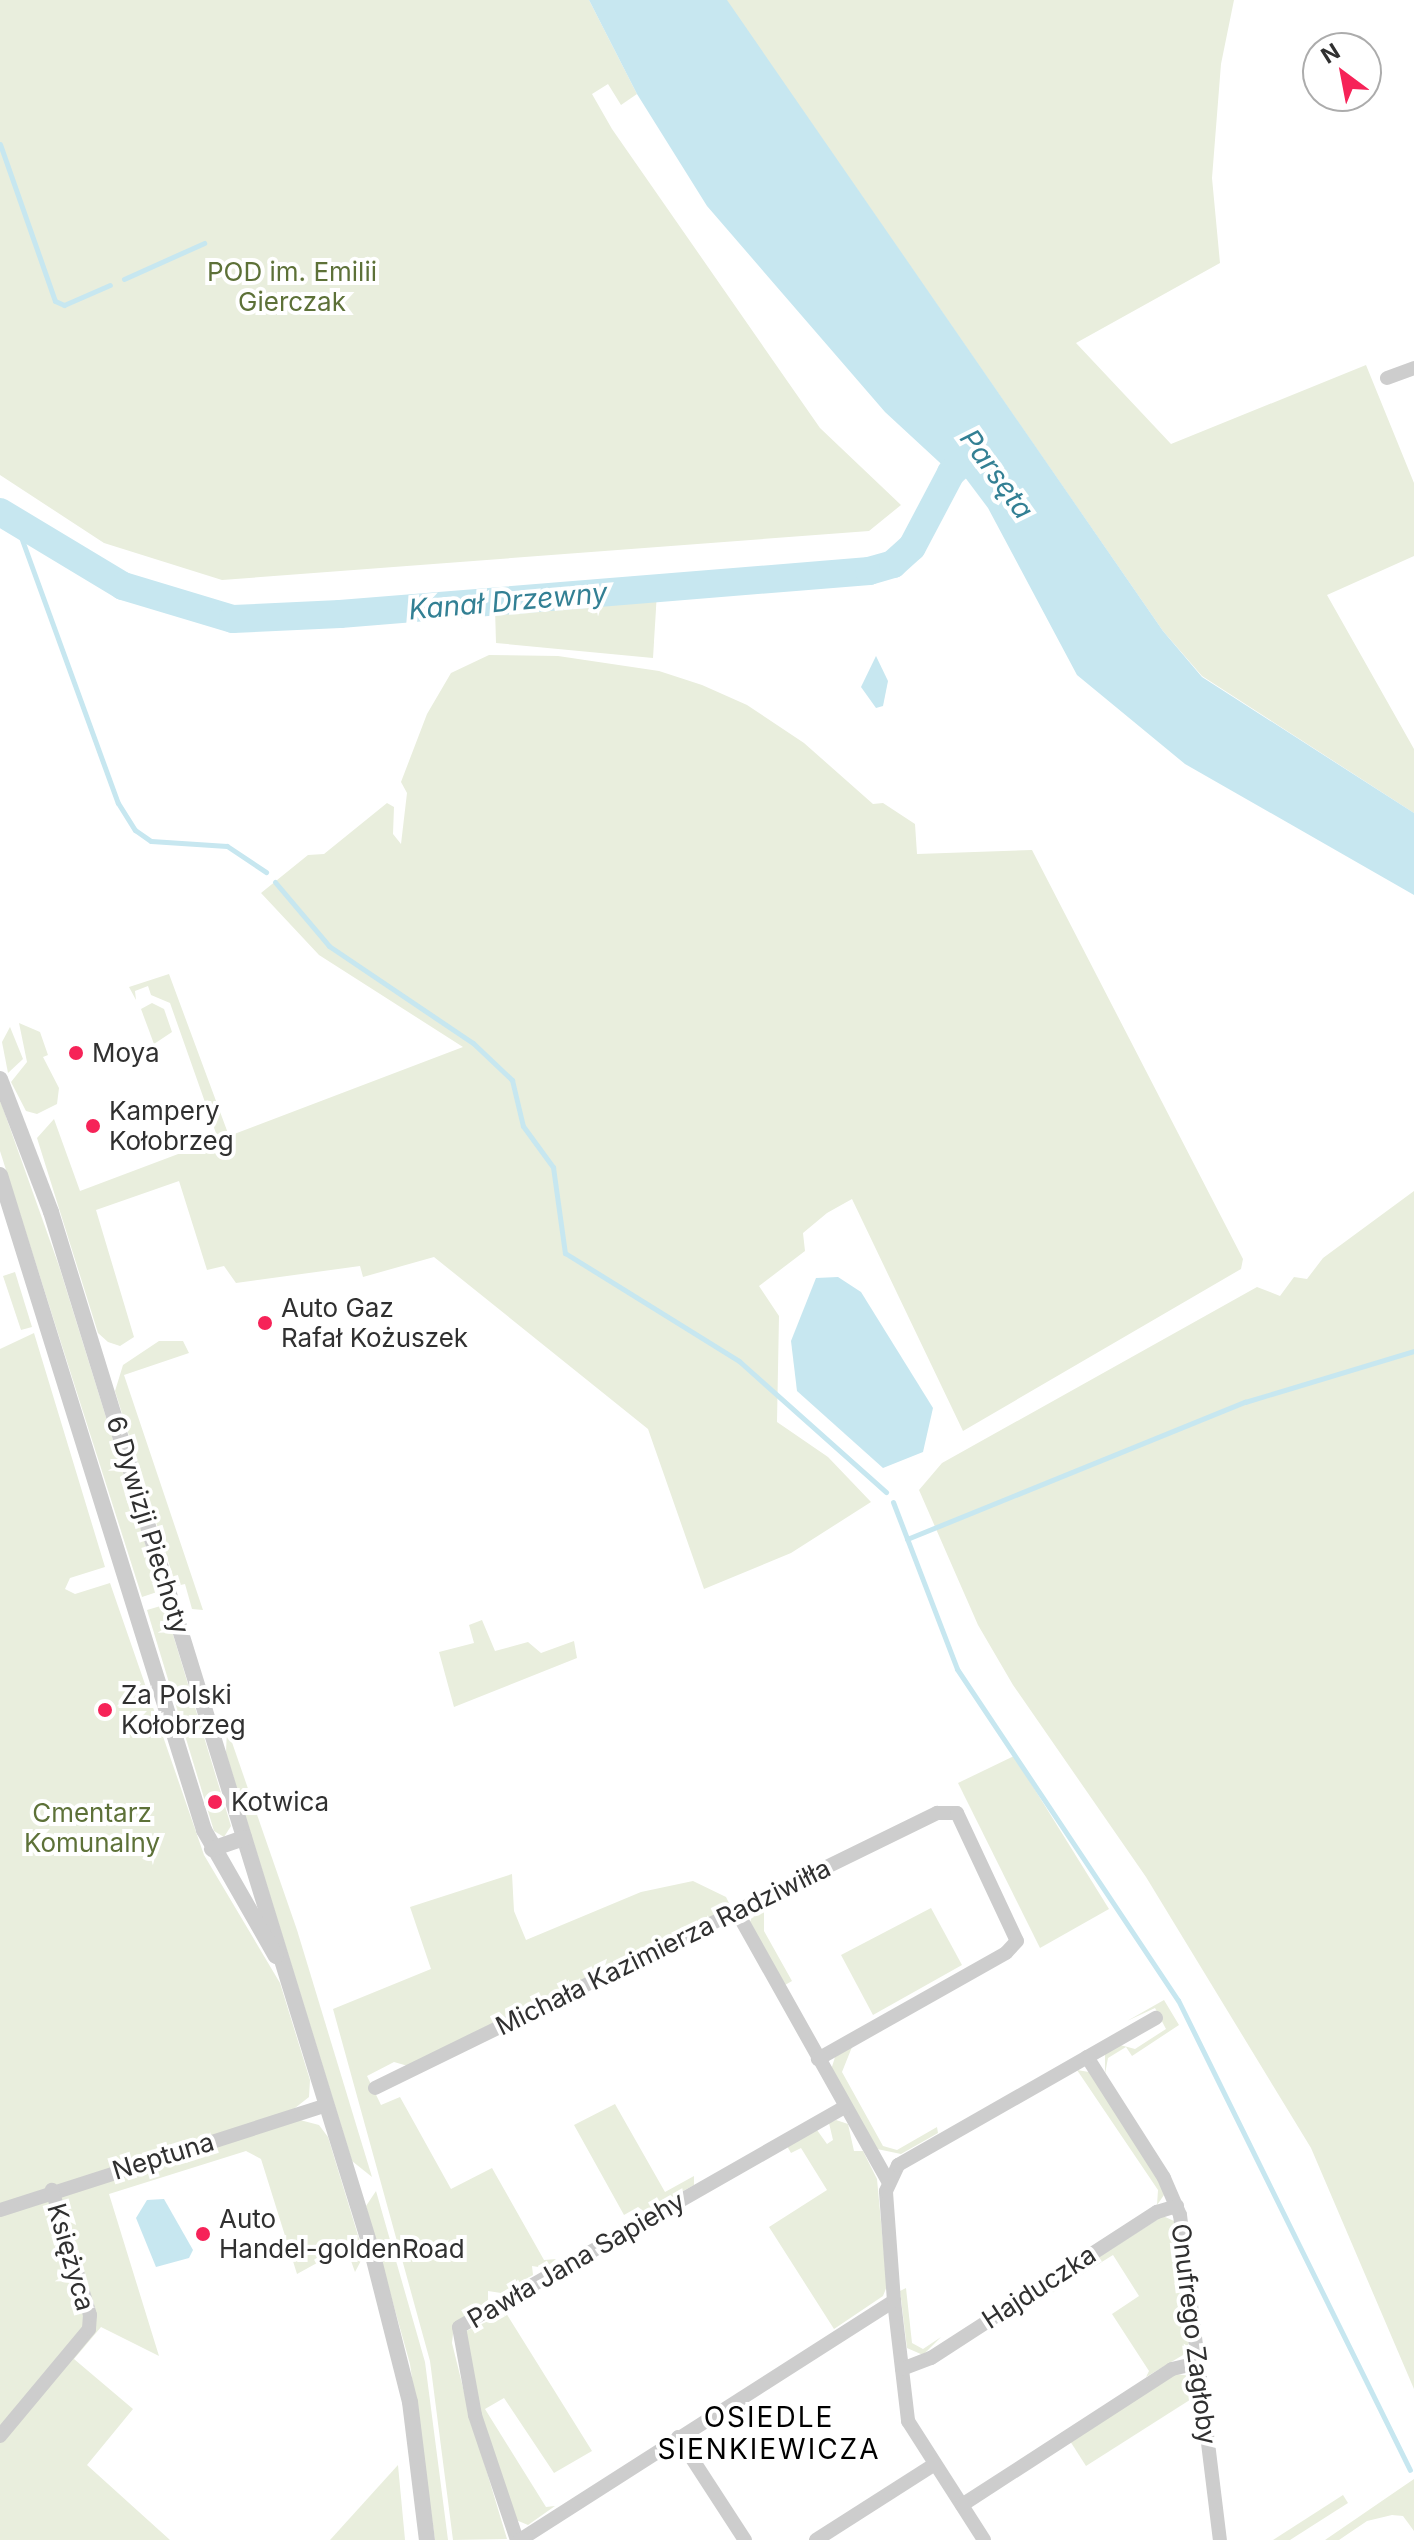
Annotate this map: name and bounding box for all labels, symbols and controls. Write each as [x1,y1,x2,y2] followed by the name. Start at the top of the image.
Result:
[1302,32,1382,112] north arrow
[1316,38,1344,69] text: N
[207,256,377,318] park label: POD im. Emilii Gierczak
[953,423,1041,525] water label: Parsęta
[407,576,609,626] water label: Kanał Drzewny
[92,1037,160,1069] place label: Moya
[67,1044,85,1062] marker: Moya
[109,1095,234,1156] place label: Kampery Kołobrzeg
[84,1117,102,1135] marker: Kampery Kołobrzeg
[281,1292,468,1354] place label: Auto Gaz Rafał Kożuszek
[256,1314,274,1332] marker: Auto Gaz Rafał Kożuszek
[100,1412,196,1638] street label: 6 Dywizji Piechoty
[121,1679,246,1740] place label: Za Polski Kołobrzeg
[96,1701,114,1719] marker: Za Polski Kołobrzeg
[231,1786,329,1818] place label: Kotwica
[206,1793,224,1811] marker: Kotwica
[24,1797,160,1858] park label: Cmentarz Komunalny
[491,1852,835,2042] street label: Michała Kazimierza Radziwiłła
[108,2126,218,2186] street label: Neptuna
[462,2185,690,2335] street label: Pawła Jana Sapiehy
[41,2200,101,2314] street label: Księżyca
[219,2203,465,2264] place label: Auto Handel-goldenRoad
[1165,2222,1223,2446] street label: Onufrego Zagłoby
[194,2225,212,2243] marker: Auto Handel-goldenRoad
[976,2239,1102,2335] street label: Hajduczka
[657,2400,881,2466] district label: OSIEDLE SIENKIEWICZA

